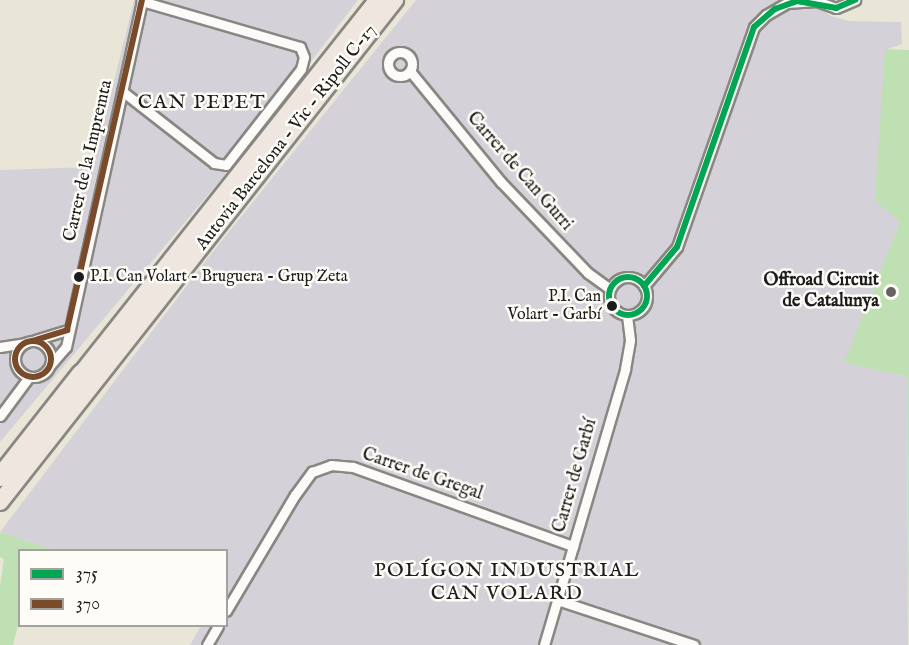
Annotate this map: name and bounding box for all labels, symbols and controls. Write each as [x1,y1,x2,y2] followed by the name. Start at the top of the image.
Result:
[192,21,382,255] street label: Autovia Barcelona - Vic - Ripoll C-17
[60,78,118,244] street label: Carrer de la Impremta
[138,90,266,114] district label: CAN PEPET
[462,108,576,236] street label: Carrer de Can Gurri
[90,267,348,287] place label: P.I. Can Volart - Bruguera - Grup Zeta
[73,271,85,283] marker: P.I. Can Volart - Bruguera - Grup Zeta
[764,271,879,314] place label: Offroad Circuit de Catalunya
[884,285,898,299] marker: Offroad Circuit de Catalunya
[507,287,601,325] place label: P.I. Can Volart - Garbí
[606,300,618,312] marker: P.I. Can Volart - Garbí
[549,417,603,535] street label: Carrer de Garbí
[359,444,485,506] street label: Carrer de Gregal
[18,549,228,627] legend
[374,558,640,605] district label: POLÍGON INDUSTRIAL CAN VOLARD
[76,563,98,586] text: 375
[76,593,100,616] text: 370

